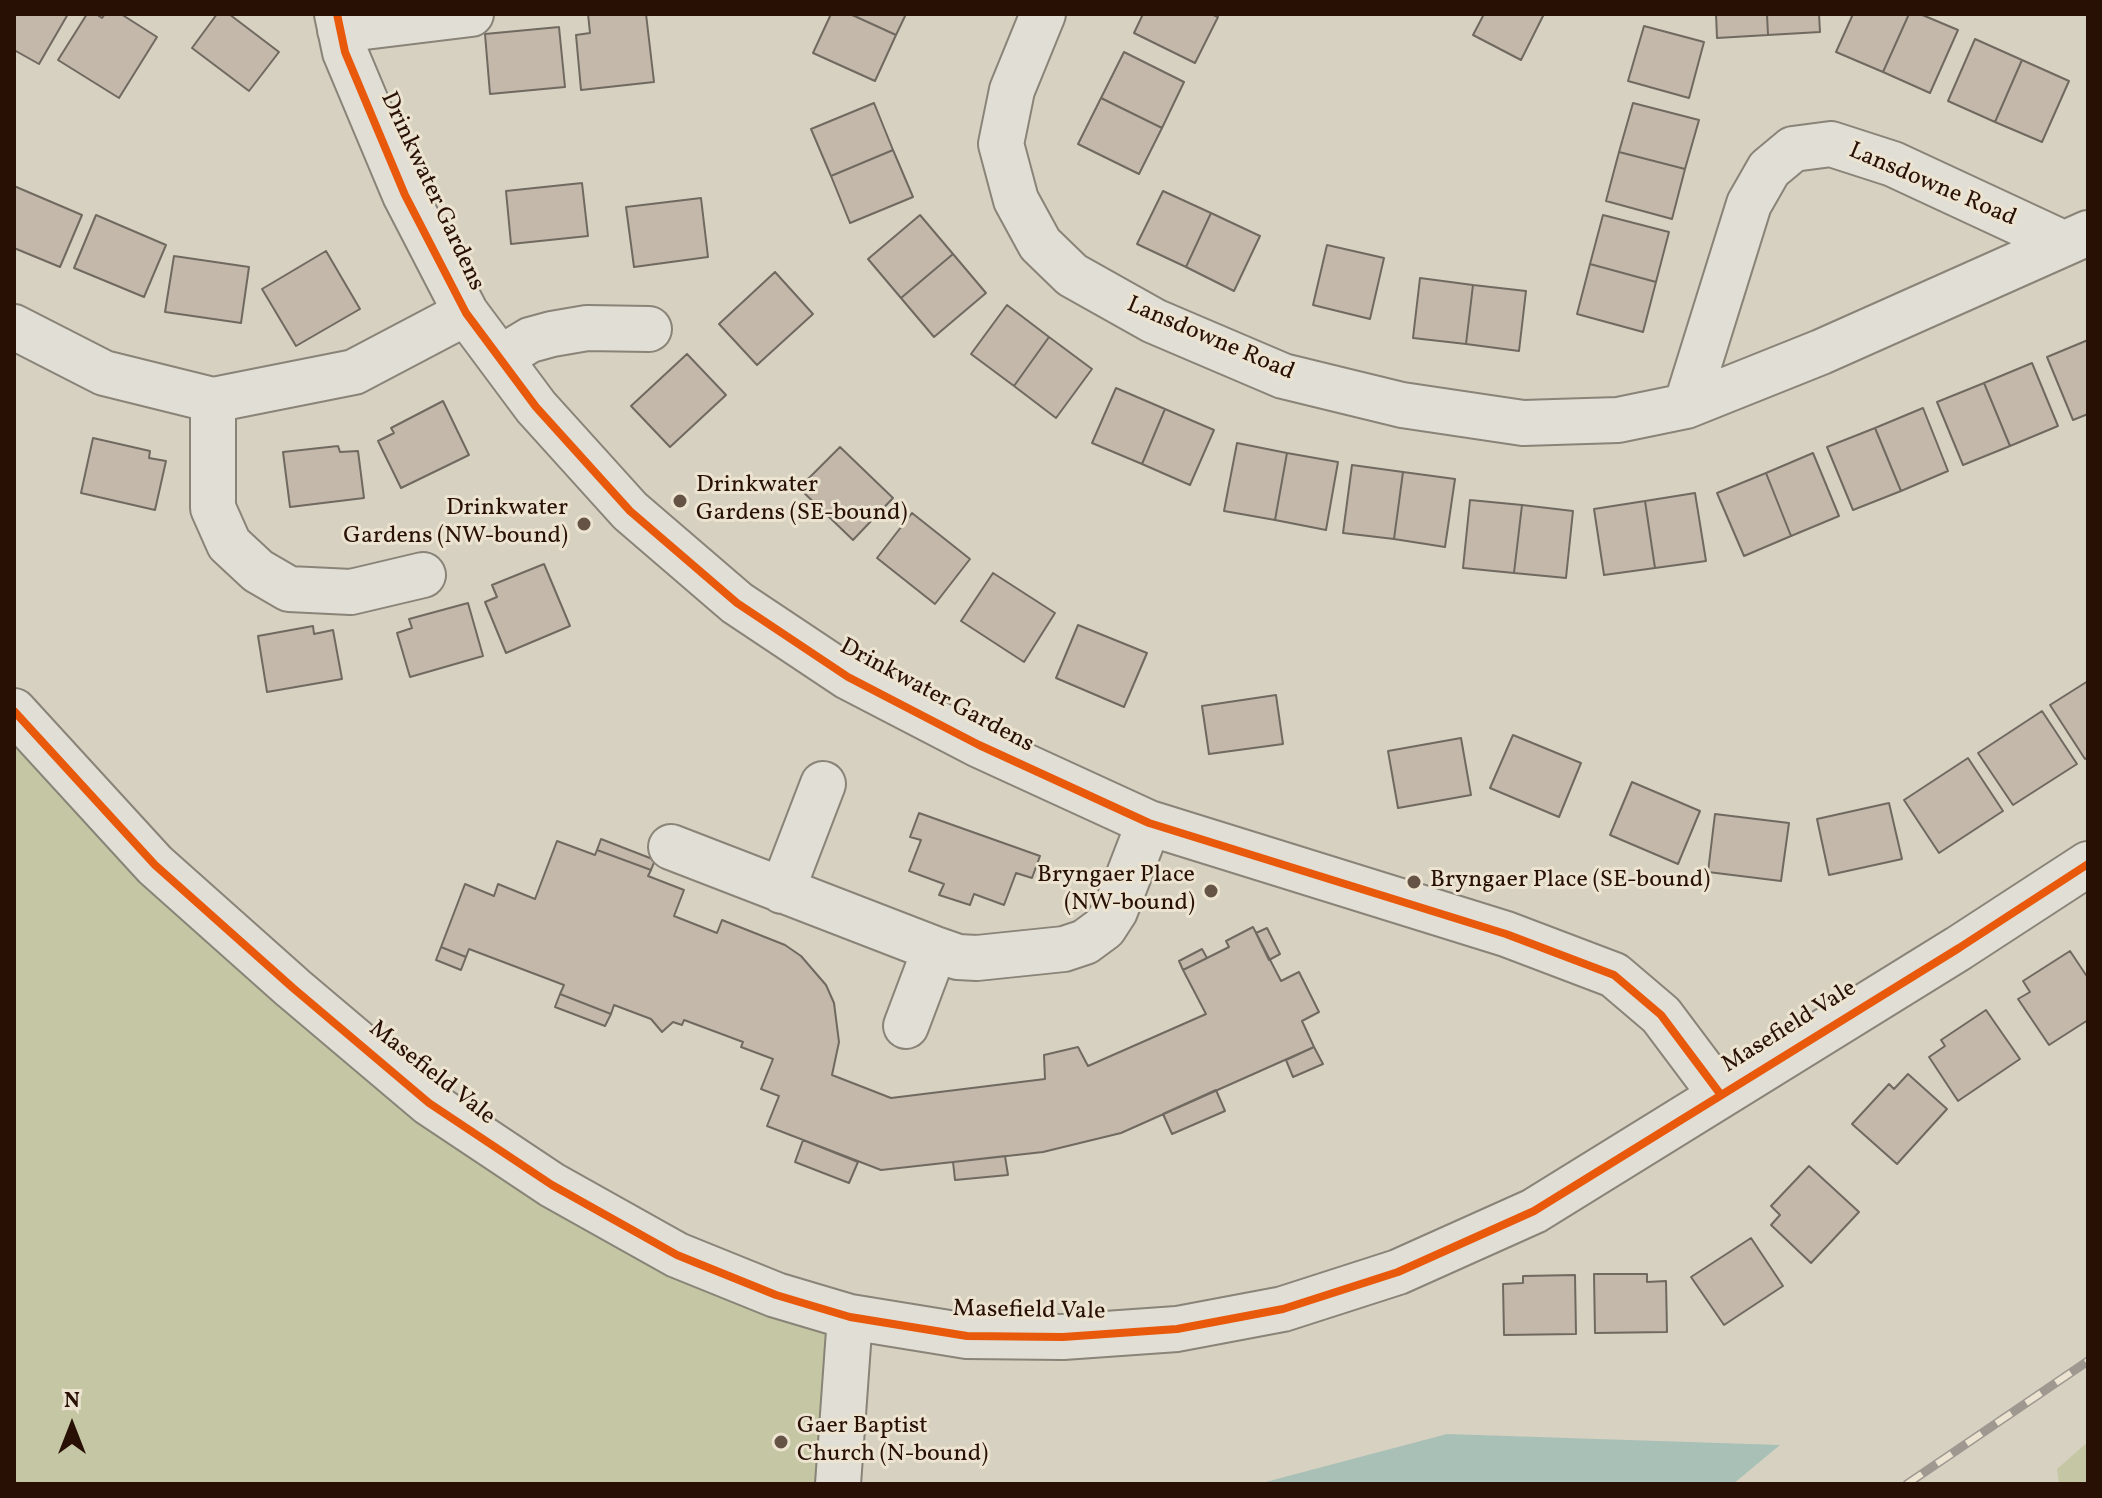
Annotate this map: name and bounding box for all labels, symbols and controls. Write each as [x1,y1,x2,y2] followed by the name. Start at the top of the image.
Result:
[372,88,490,296] street label: Drinkwater Gardens
[1844,138,2020,234] street label: Lansdowne Road
[1122,292,1298,388] street label: Lansdowne Road
[696,473,907,529] place label: Drinkwater Gardens (SE-bound)
[671,492,689,510] marker: Drinkwater Gardens (SE-bound)
[343,496,568,552] place label: Drinkwater Gardens (NW-bound)
[575,515,593,533] marker: Drinkwater Gardens (NW-bound)
[834,634,1038,760] street label: Drinkwater Gardens
[1037,863,1195,919] place label: Bryngaer Place (NW-bound)
[1430,868,1710,896] place label: Bryngaer Place (SE-bound)
[1405,873,1423,891] marker: Bryngaer Place (SE-bound)
[1202,882,1220,900] marker: Bryngaer Place (NW-bound)
[1718,975,1862,1081] street label: Masefield Vale
[362,1016,500,1132] street label: Masefield Vale
[952,1296,1106,1328] street label: Masefield Vale
[32,1386,112,1466] north arrow
[64,1386,80,1417] text: N
[797,1414,988,1470] place label: Gaer Baptist Church (N-bound)
[772,1433,790,1451] marker: Gaer Baptist Church (N-bound)

